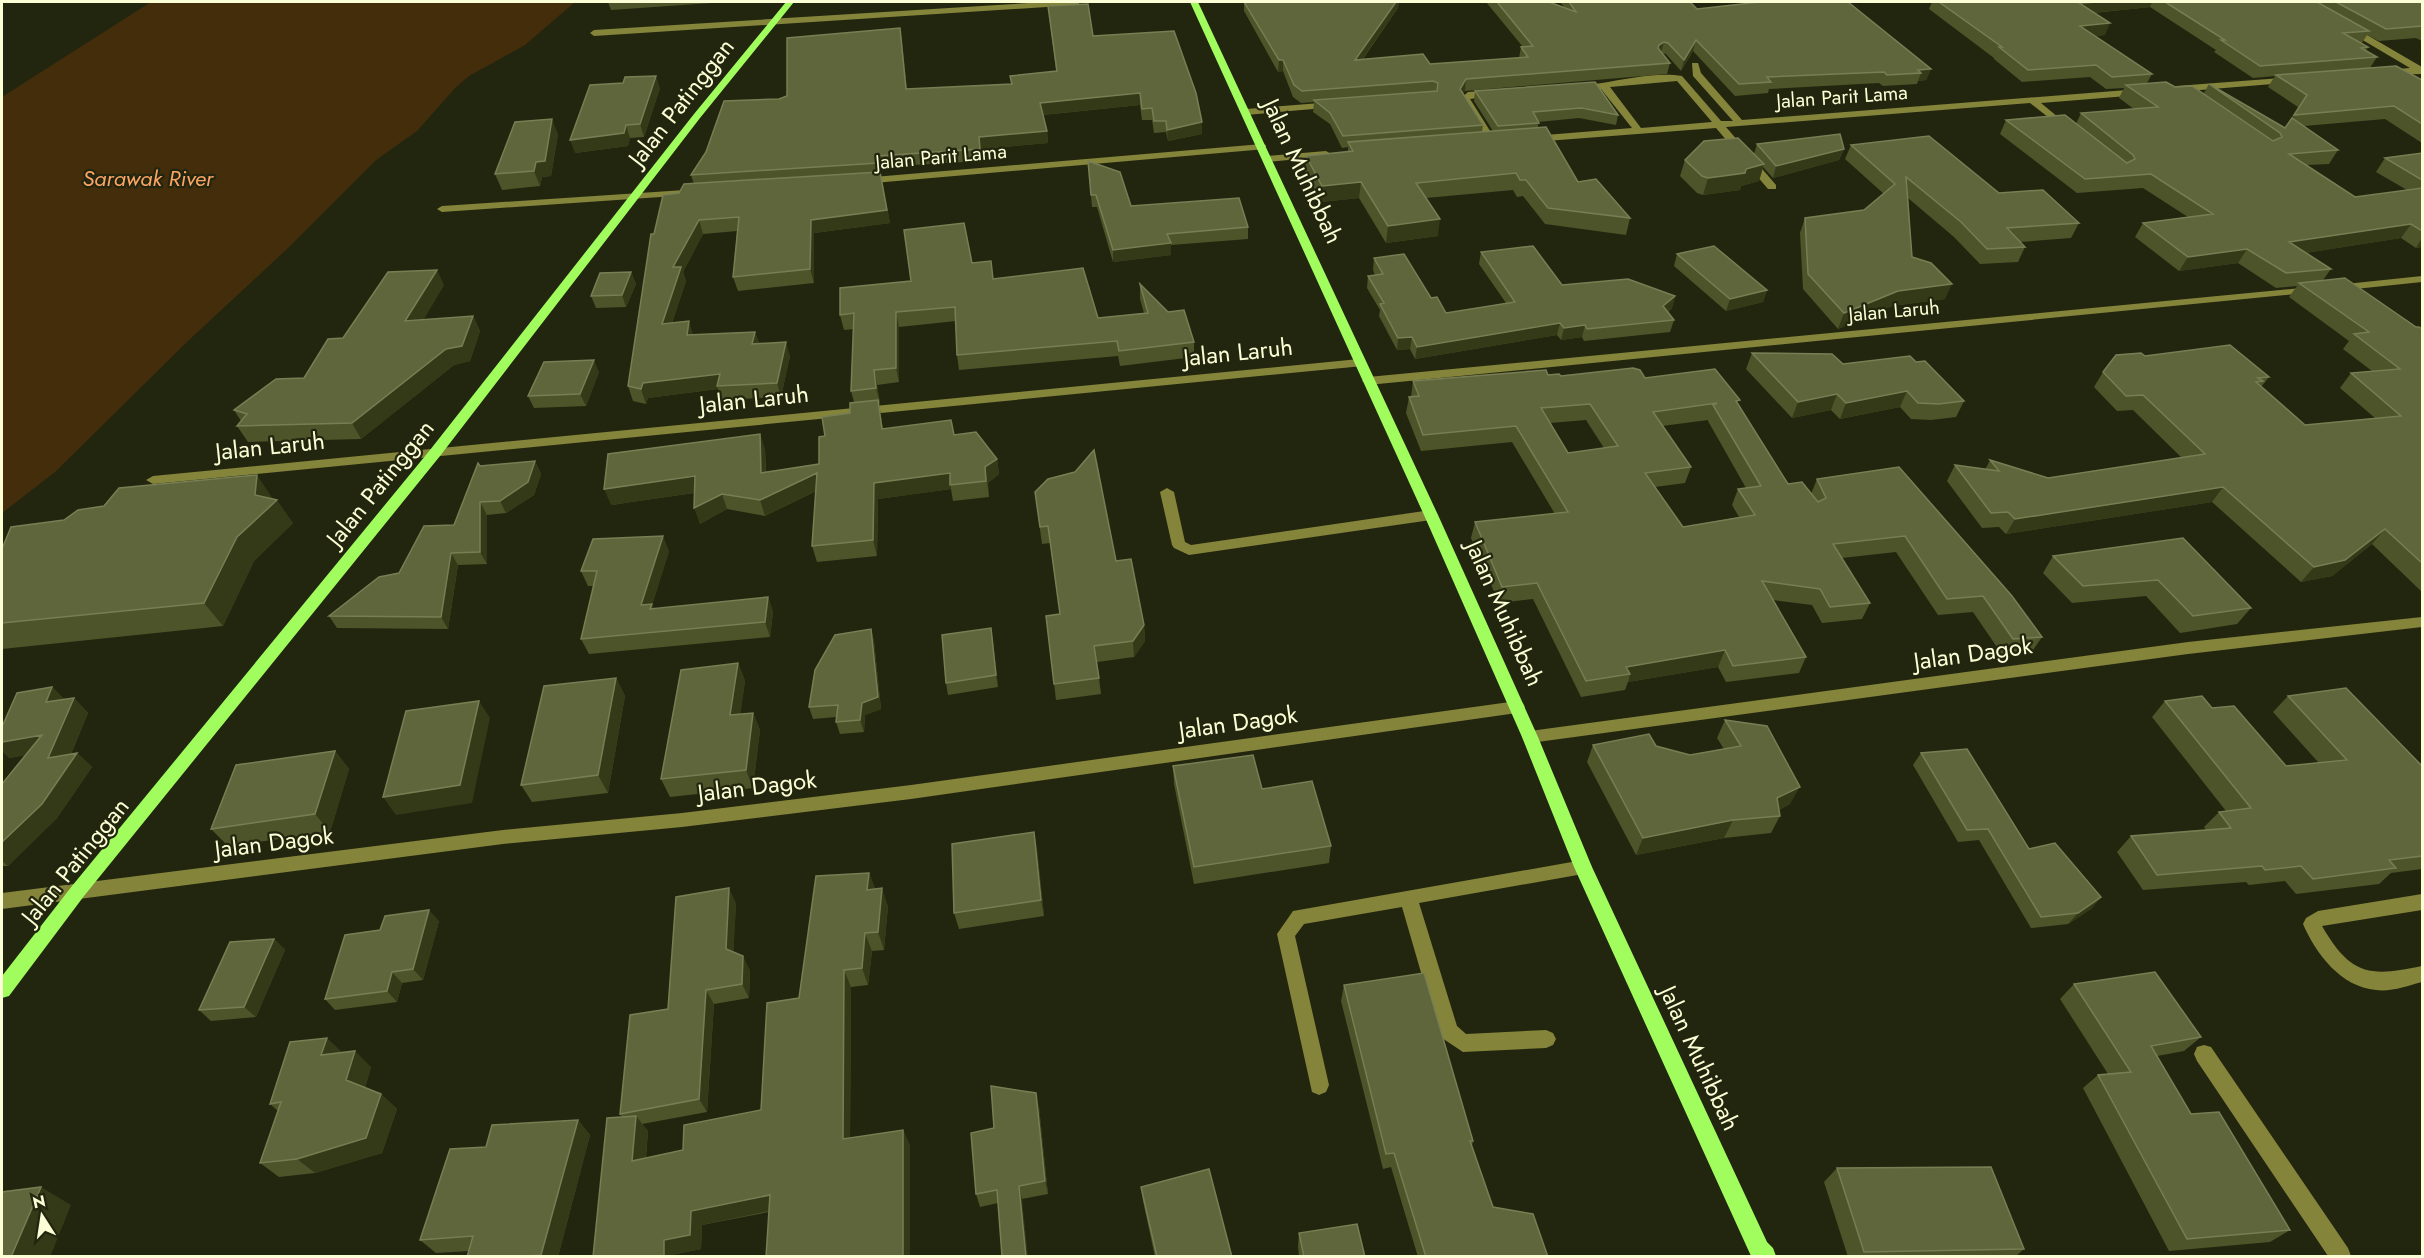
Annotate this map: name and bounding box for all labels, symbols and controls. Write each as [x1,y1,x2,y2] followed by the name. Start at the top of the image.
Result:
[618,30,742,176] street label: Jalan Patinggan
[1772,78,1909,116] street label: Jalan Parit Lama
[1253,90,1352,249] street label: Jalan Muhibbah
[871,137,1008,177] street label: Jalan Parit Lama
[83,162,215,194] water label: Sarawak River
[1844,293,1941,330] street label: Jalan Laruh
[1179,329,1295,375] street label: Jalan Laruh
[695,376,811,422] street label: Jalan Laruh
[316,412,442,556] street label: Jalan Patinggan
[211,423,327,469] street label: Jalan Laruh
[1456,532,1553,692] street label: Jalan Muhibbah
[1908,627,2035,679] street label: Jalan Dagok
[1173,696,1300,748] street label: Jalan Dagok
[693,761,819,811] street label: Jalan Dagok
[11,790,137,934] street label: Jalan Patinggan
[210,817,336,867] street label: Jalan Dagok
[1650,977,1749,1136] street label: Jalan Muhibbah
[12,1186,72,1246] north arrow
[30,1189,48,1214] text: N

